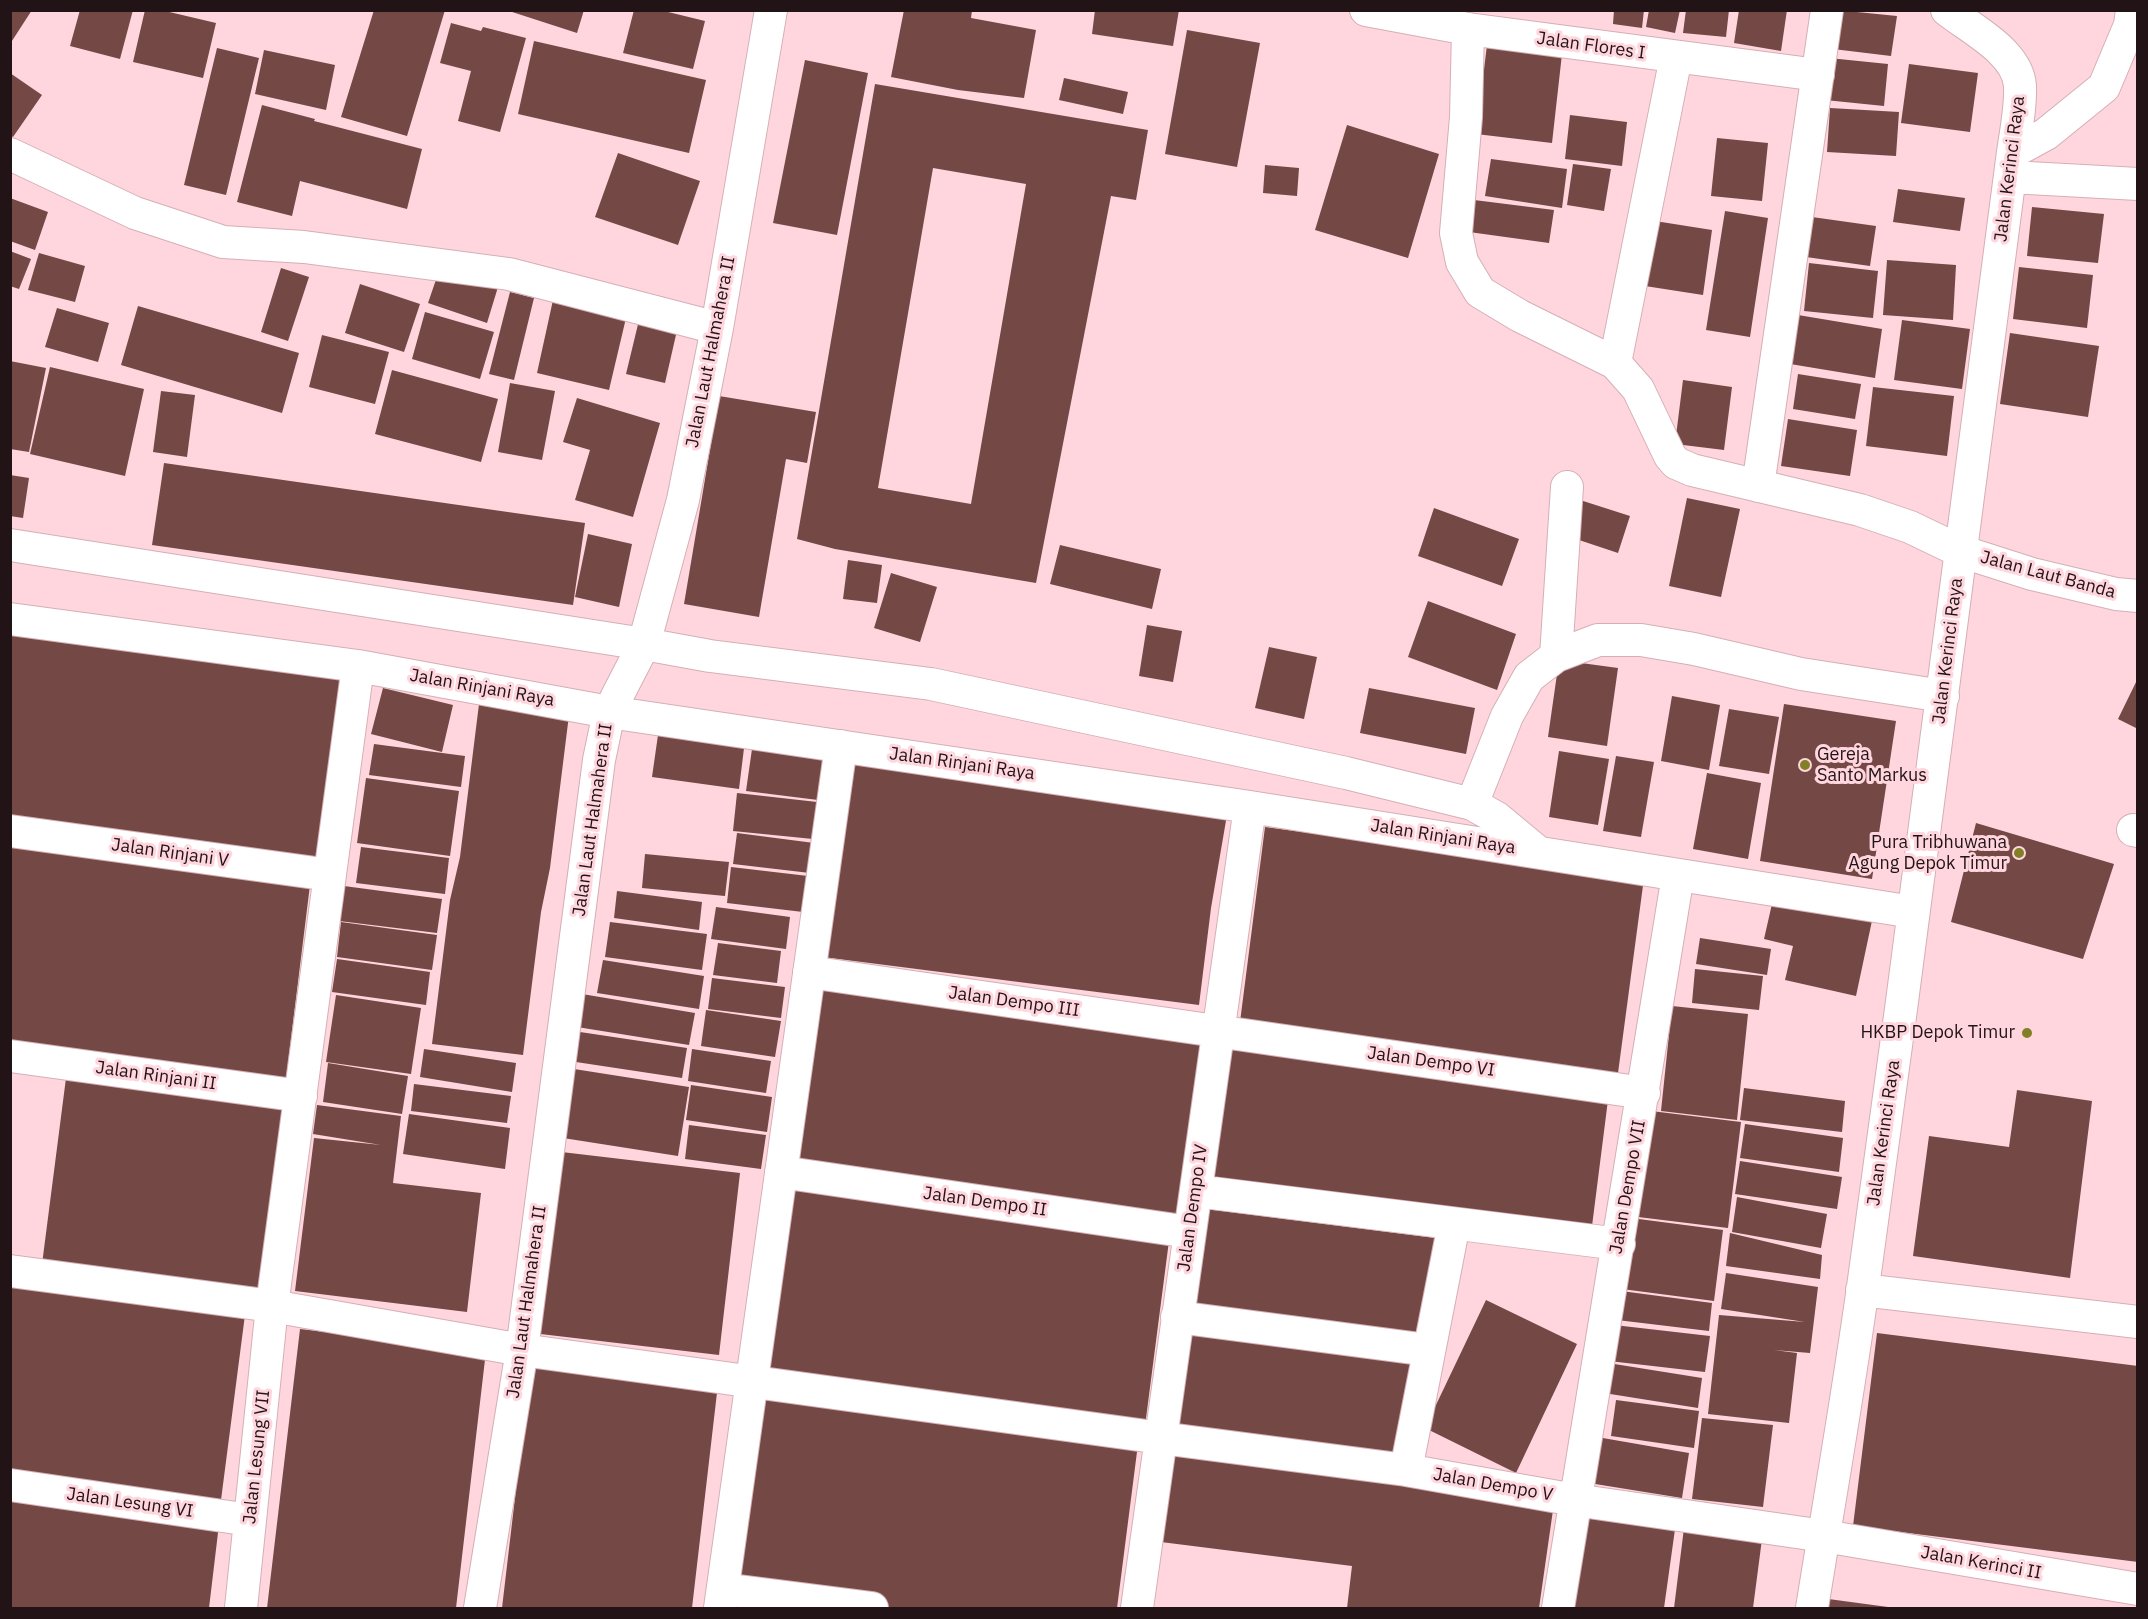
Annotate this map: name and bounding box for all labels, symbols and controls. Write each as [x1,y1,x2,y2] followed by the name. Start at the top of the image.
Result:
[1535,28,1647,64] street label: Jalan Flores I
[1990,95,2030,243] street label: Jalan Kerinci Raya
[682,254,740,450] street label: Jalan Laut Halmahera II
[1978,547,2118,603] street label: Jalan Laut Banda
[1928,577,1968,725] street label: Jalan Kerinci Raya
[408,665,556,711] street label: Jalan Rinjani Raya
[569,722,617,918] street label: Jalan Laut Halmahera II
[888,743,1036,785] street label: Jalan Rinjani Raya
[1817,744,1927,786] place label: Gereja Santo Markus
[1798,758,1812,772] marker: Gereja Santo Markus
[1369,815,1517,859] street label: Jalan Rinjani Raya
[1848,832,2007,874] place label: Pura Tribhuwana Agung Depok Timur
[110,834,230,872] street label: Jalan Rinjani V
[2012,846,2026,860] marker: Pura Tribhuwana Agung Depok Timur
[947,982,1081,1022] street label: Jalan Dempo III
[1860,1022,2015,1044] place label: HKBP Depok Timur
[2020,1026,2034,1040] marker: HKBP Depok Timur
[1366,1042,1496,1082] street label: Jalan Dempo VI
[94,1057,218,1095] street label: Jalan Rinjani II
[1863,1059,1905,1207] street label: Jalan Kerinci Raya
[1606,1118,1650,1256] street label: Jalan Dempo VII
[1173,1143,1213,1273] street label: Jalan Dempo IV
[922,1183,1048,1221] street label: Jalan Dempo II
[503,1204,551,1400] street label: Jalan Laut Halmahera II
[239,1389,275,1525] street label: Jalan Lesung VII
[1431,1464,1555,1506] street label: Jalan Dempo V
[65,1483,195,1523] street label: Jalan Lesung VI
[1919,1542,2043,1584] street label: Jalan Kerinci II

